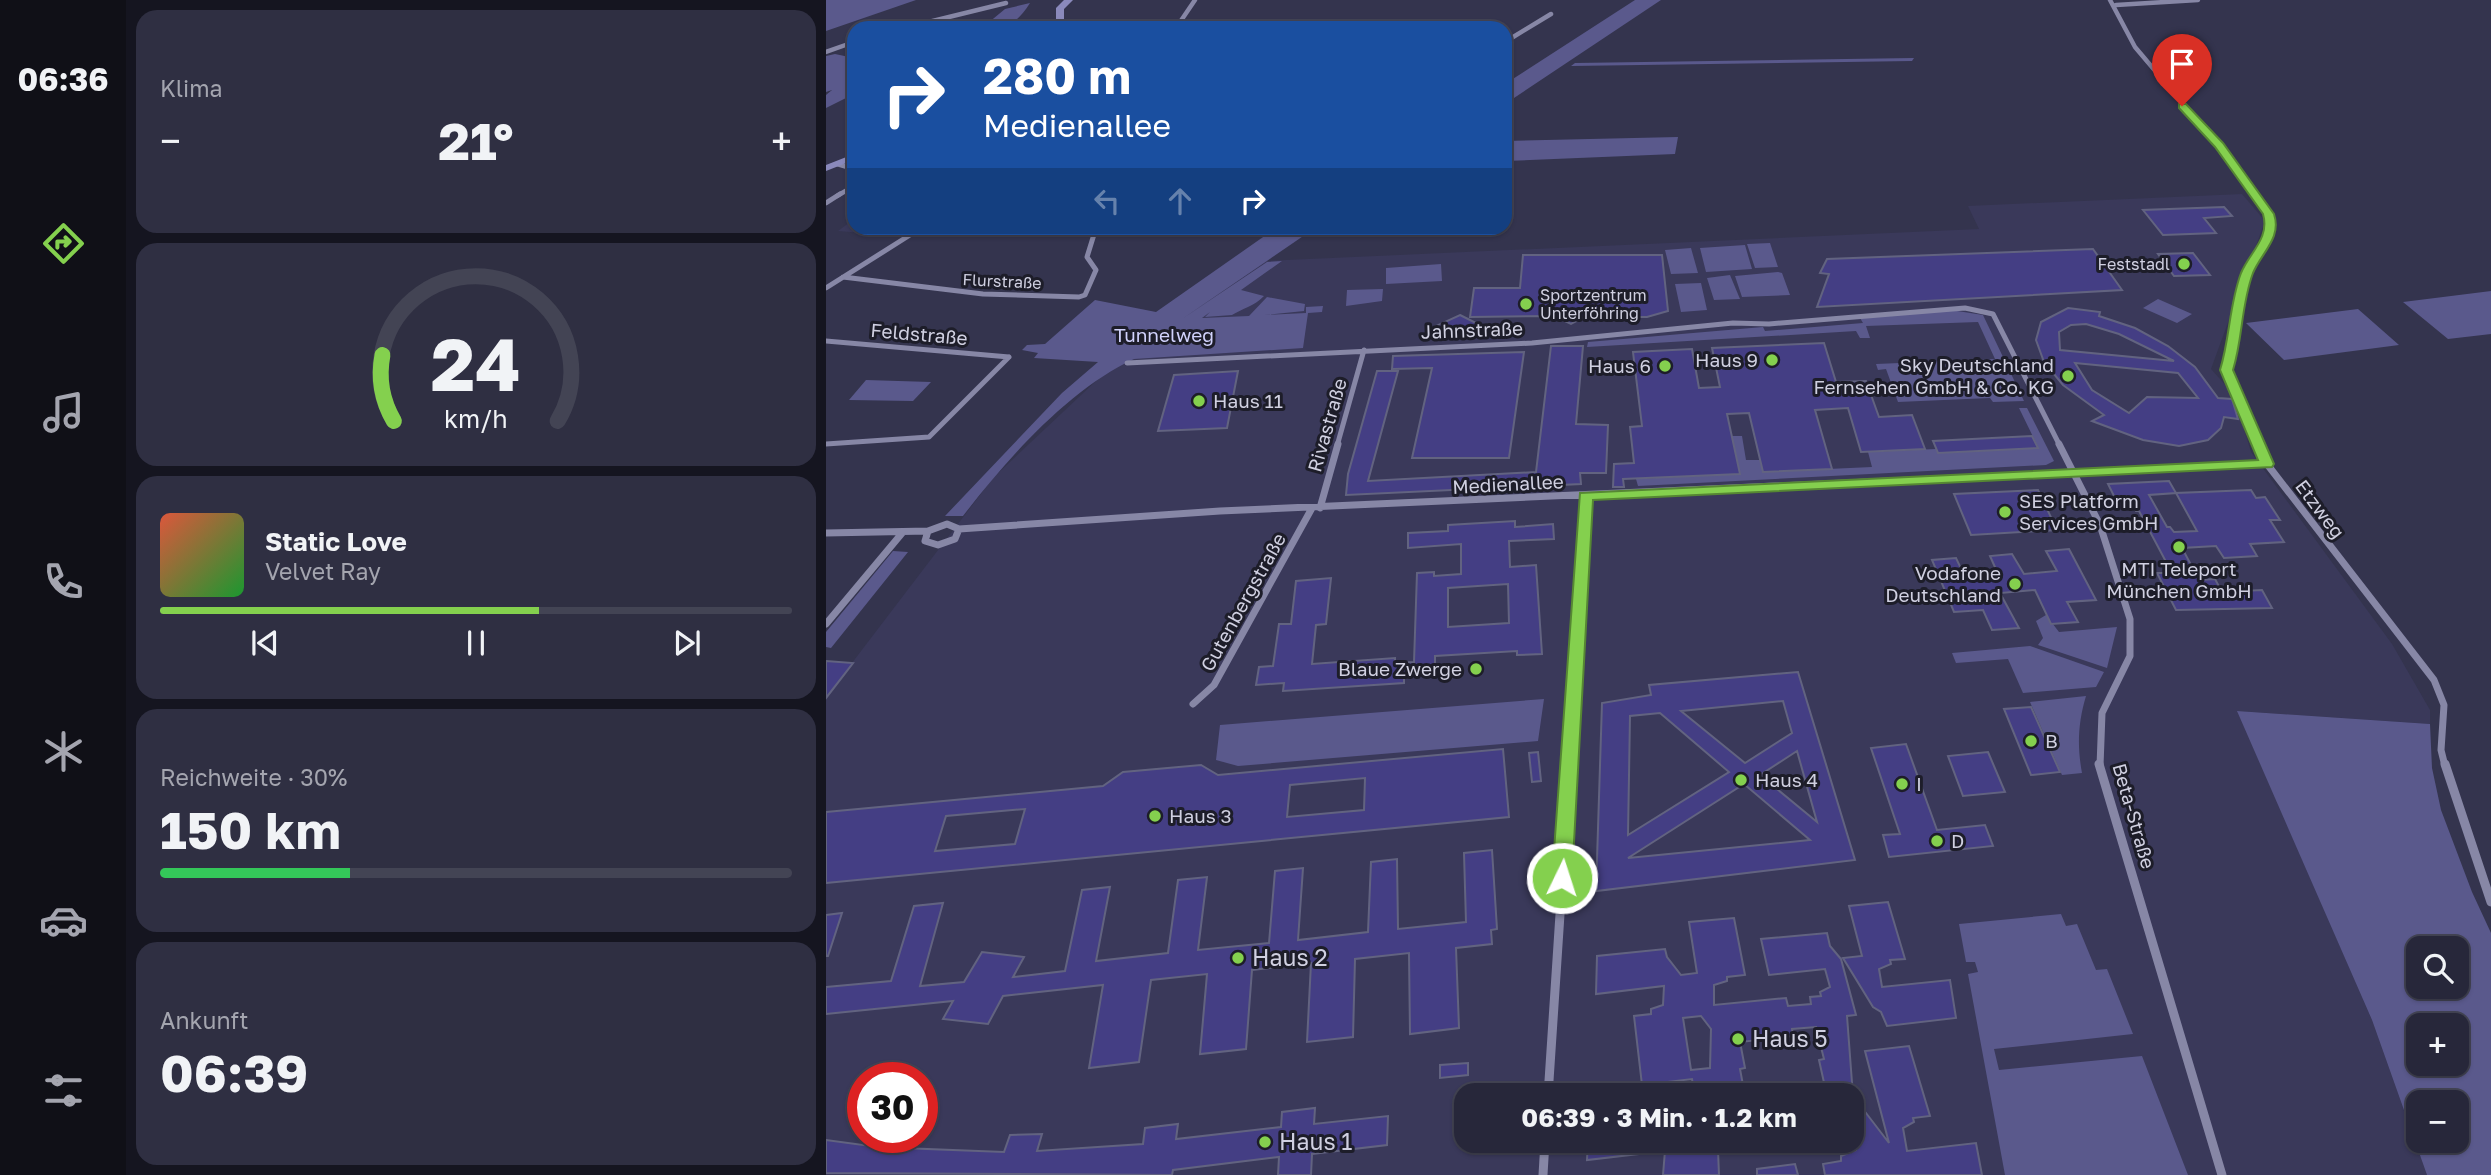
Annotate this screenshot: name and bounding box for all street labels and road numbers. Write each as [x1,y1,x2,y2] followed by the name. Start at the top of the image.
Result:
[962,269,1042,293] street label: Flurstraße
[1420,316,1524,343] street label: Jahnstraße
[870,318,969,349] street label: Feldstraße
[1302,375,1351,474] street label: Rivastraße
[1452,469,1564,498] street label: Medienallee
[2291,475,2350,543] street label: Etzweg
[1195,529,1290,675] street label: Gutenbergstraße
[2108,760,2161,871] street label: Beta-Straße

